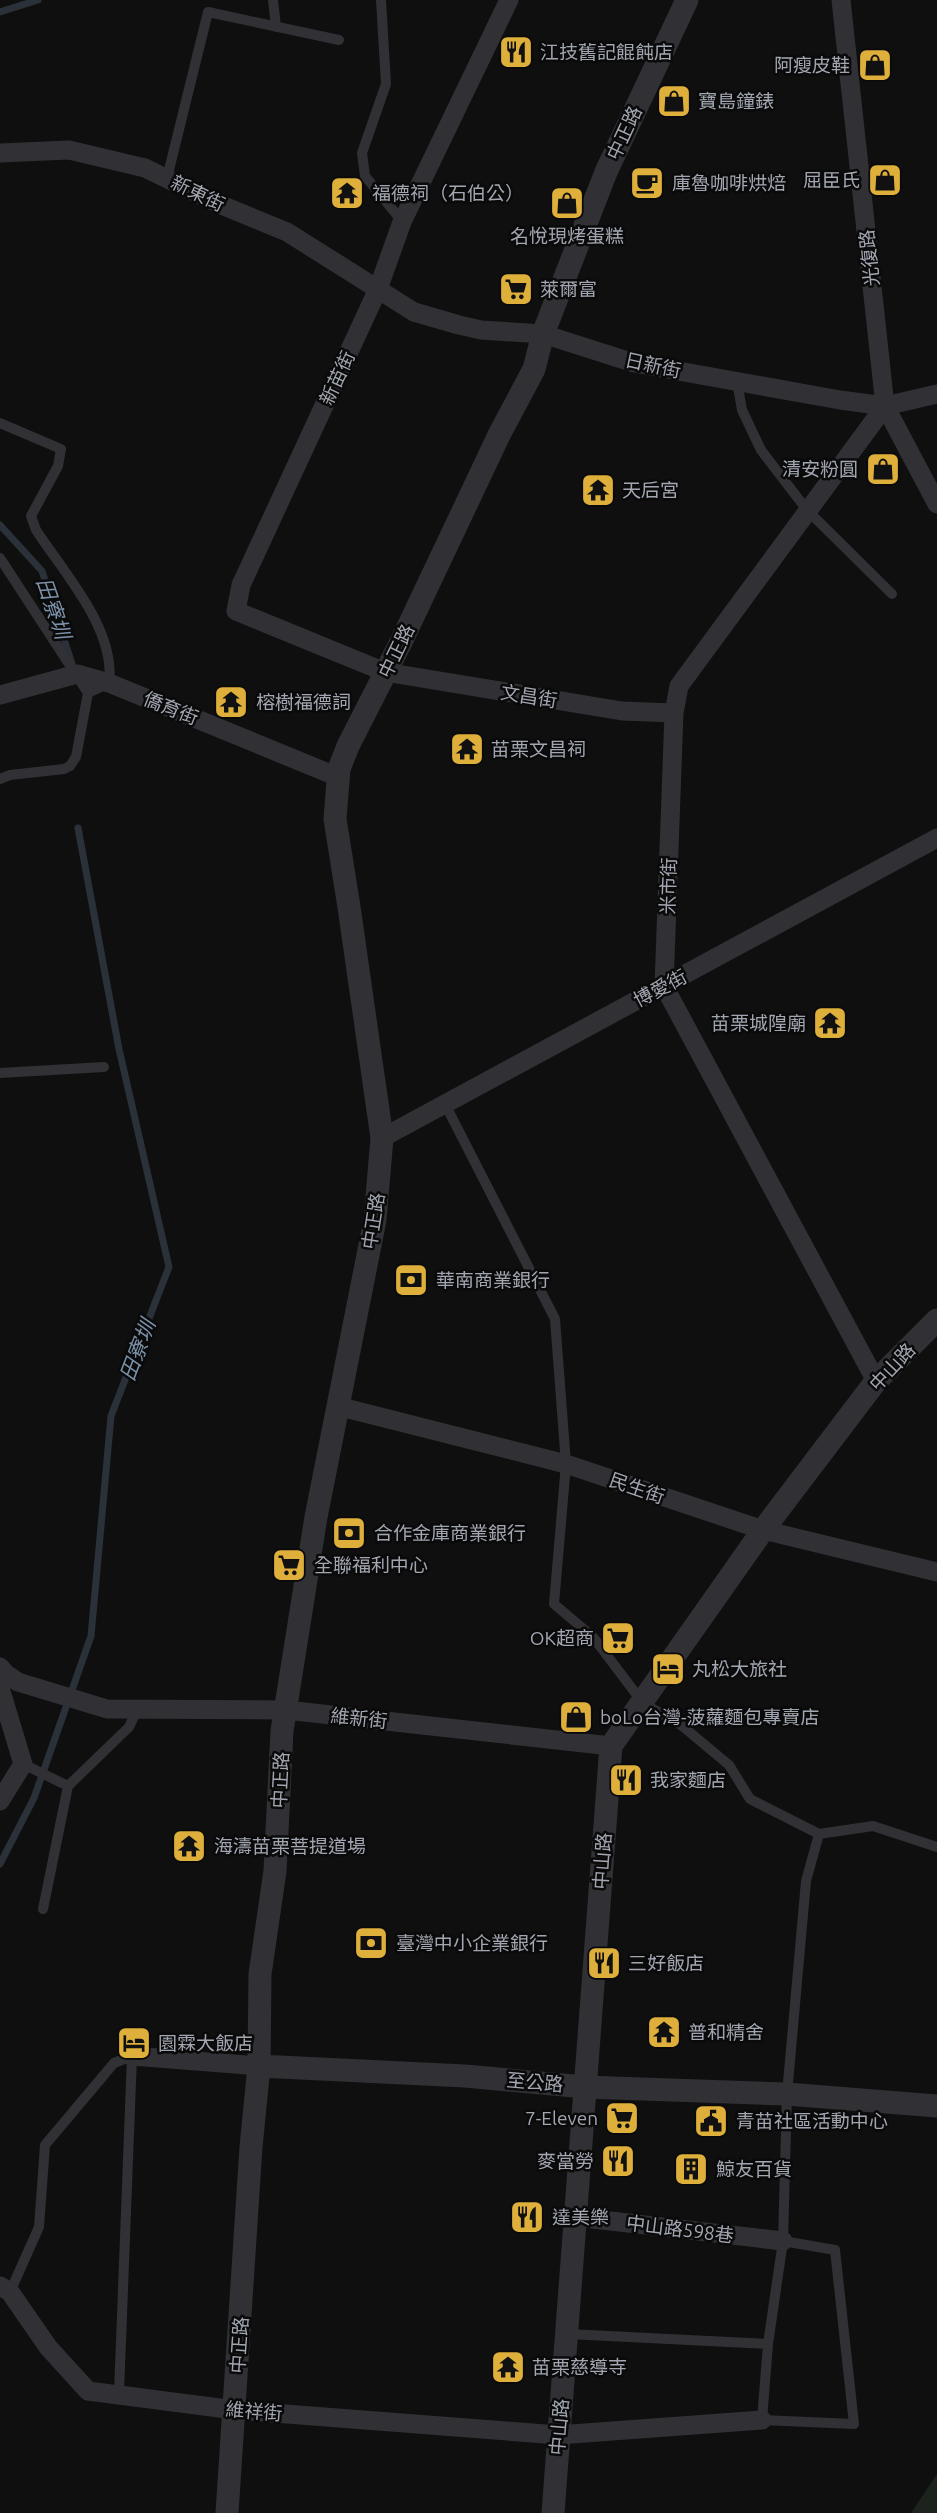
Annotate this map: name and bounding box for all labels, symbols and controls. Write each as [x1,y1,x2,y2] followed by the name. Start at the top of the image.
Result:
[497,33,535,71] restaurant icon: 江技舊記餛飩店
[540,41,673,63] place label: 江技舊記餛飩店
[856,46,894,84] shop icon: 阿瘦皮鞋
[774,54,850,76] place label: 阿瘦皮鞋
[655,82,693,120] shop icon: 寶島鐘錶
[698,90,774,112] place label: 寶島鐘錶
[602,103,646,163] street label: 中正路
[866,161,904,199] shop icon: 屈臣氏
[628,164,666,202] cafe icon: 庫魯咖啡烘焙
[803,169,860,191] place label: 屈臣氏
[168,171,228,215] street label: 新東街
[672,172,786,194] place label: 庫魯咖啡烘焙
[328,174,366,212] temple icon: 福德祠（石伯公）
[372,182,524,204] place label: 福德祠（石伯公）
[548,184,586,222] shop icon: 名悅現烤蛋糕
[510,225,624,247] place label: 名悅現烤蛋糕
[855,228,883,288] street label: 光復路
[497,270,535,308] supermarket icon: 萊爾富
[540,278,597,300] place label: 萊爾富
[315,348,359,408] street label: 新苗街
[623,348,683,382] street label: 日新街
[864,450,902,488] shop icon: 清安粉圓
[782,458,858,480] place label: 清安粉圓
[579,471,617,509] temple icon: 天后宮
[622,479,679,501] place label: 天后宮
[32,574,77,645] water label: 田寮圳
[374,621,418,681] street label: 中正路
[499,681,559,711] street label: 文昌街
[212,683,250,721] temple icon: 榕樹福德詞
[140,687,202,729] street label: 僑育街
[256,691,351,713] place label: 榕樹福德詞
[448,730,486,768] temple icon: 苗栗文昌祠
[491,738,586,760] place label: 苗栗文昌祠
[656,857,680,915] street label: 米市街
[630,965,690,1011] street label: 博愛街
[811,1004,849,1042] temple icon: 苗栗城隍廟
[711,1012,806,1034] place label: 苗栗城隍廟
[358,1191,388,1251] street label: 中正路
[392,1261,430,1299] bank icon: 華南商業銀行
[436,1269,550,1291] place label: 華南商業銀行
[115,1313,161,1384] water label: 田寮圳
[865,1339,919,1395] street label: 中山路
[606,1468,668,1508] street label: 民生街
[330,1514,368,1552] bank icon: 合作金庫商業銀行
[374,1522,526,1544] place label: 合作金庫商業銀行
[270,1546,308,1584] supermarket icon: 全聯福利中心
[314,1554,428,1576] place label: 全聯福利中心
[599,1619,637,1657] supermarket icon: OK超商
[530,1627,594,1649] place label: OK超商
[649,1650,687,1688] hotel icon: 丸松大旅社
[692,1658,787,1680] place label: 丸松大旅社
[557,1698,595,1736] shop icon: boLo台灣-菠蘿麵包專賣店
[329,1704,389,1732] street label: 維新街
[600,1706,820,1728] place label: boLo台灣-菠蘿麵包專賣店
[268,1751,292,1809] street label: 中正路
[607,1761,645,1799] restaurant icon: 我家麵店
[650,1769,726,1791] place label: 我家麵店
[170,1827,208,1865] temple icon: 海濤苗栗菩提道場
[589,1832,615,1890] street label: 中山路
[214,1835,366,1857] place label: 海濤苗栗菩提道場
[352,1924,390,1962] bank icon: 臺灣中小企業銀行
[396,1932,548,1954] place label: 臺灣中小企業銀行
[585,1944,623,1982] restaurant icon: 三好飯店
[628,1952,704,1974] place label: 三好飯店
[645,2013,683,2051] temple icon: 普和精舍
[688,2021,764,2043] place label: 普和精舍
[115,2024,153,2062] hotel icon: 園霖大飯店
[158,2032,253,2054] place label: 園霖大飯店
[506,2069,564,2095] street label: 至公路
[603,2099,641,2137] supermarket icon: 7-Eleven
[692,2102,730,2140] public building icon: 青苗社區活動中心
[525,2107,598,2129] place label: 7-Eleven
[736,2110,888,2132] place label: 青苗社區活動中心
[599,2142,637,2180] restaurant icon: 麥當勞
[537,2150,594,2172] place label: 麥當勞
[672,2150,710,2188] building icon: 鯨友百貨
[716,2158,792,2180] place label: 鯨友百貨
[508,2198,546,2236] restaurant icon: 達美樂
[552,2206,609,2228] place label: 達美樂
[625,2211,735,2247] street label: 中山路598巷
[226,2316,252,2374] street label: 中正路
[489,2348,527,2386] temple icon: 苗栗慈導寺
[532,2356,627,2378] place label: 苗栗慈導寺
[225,2398,283,2424] street label: 維祥街
[546,2398,572,2456] street label: 中山路

